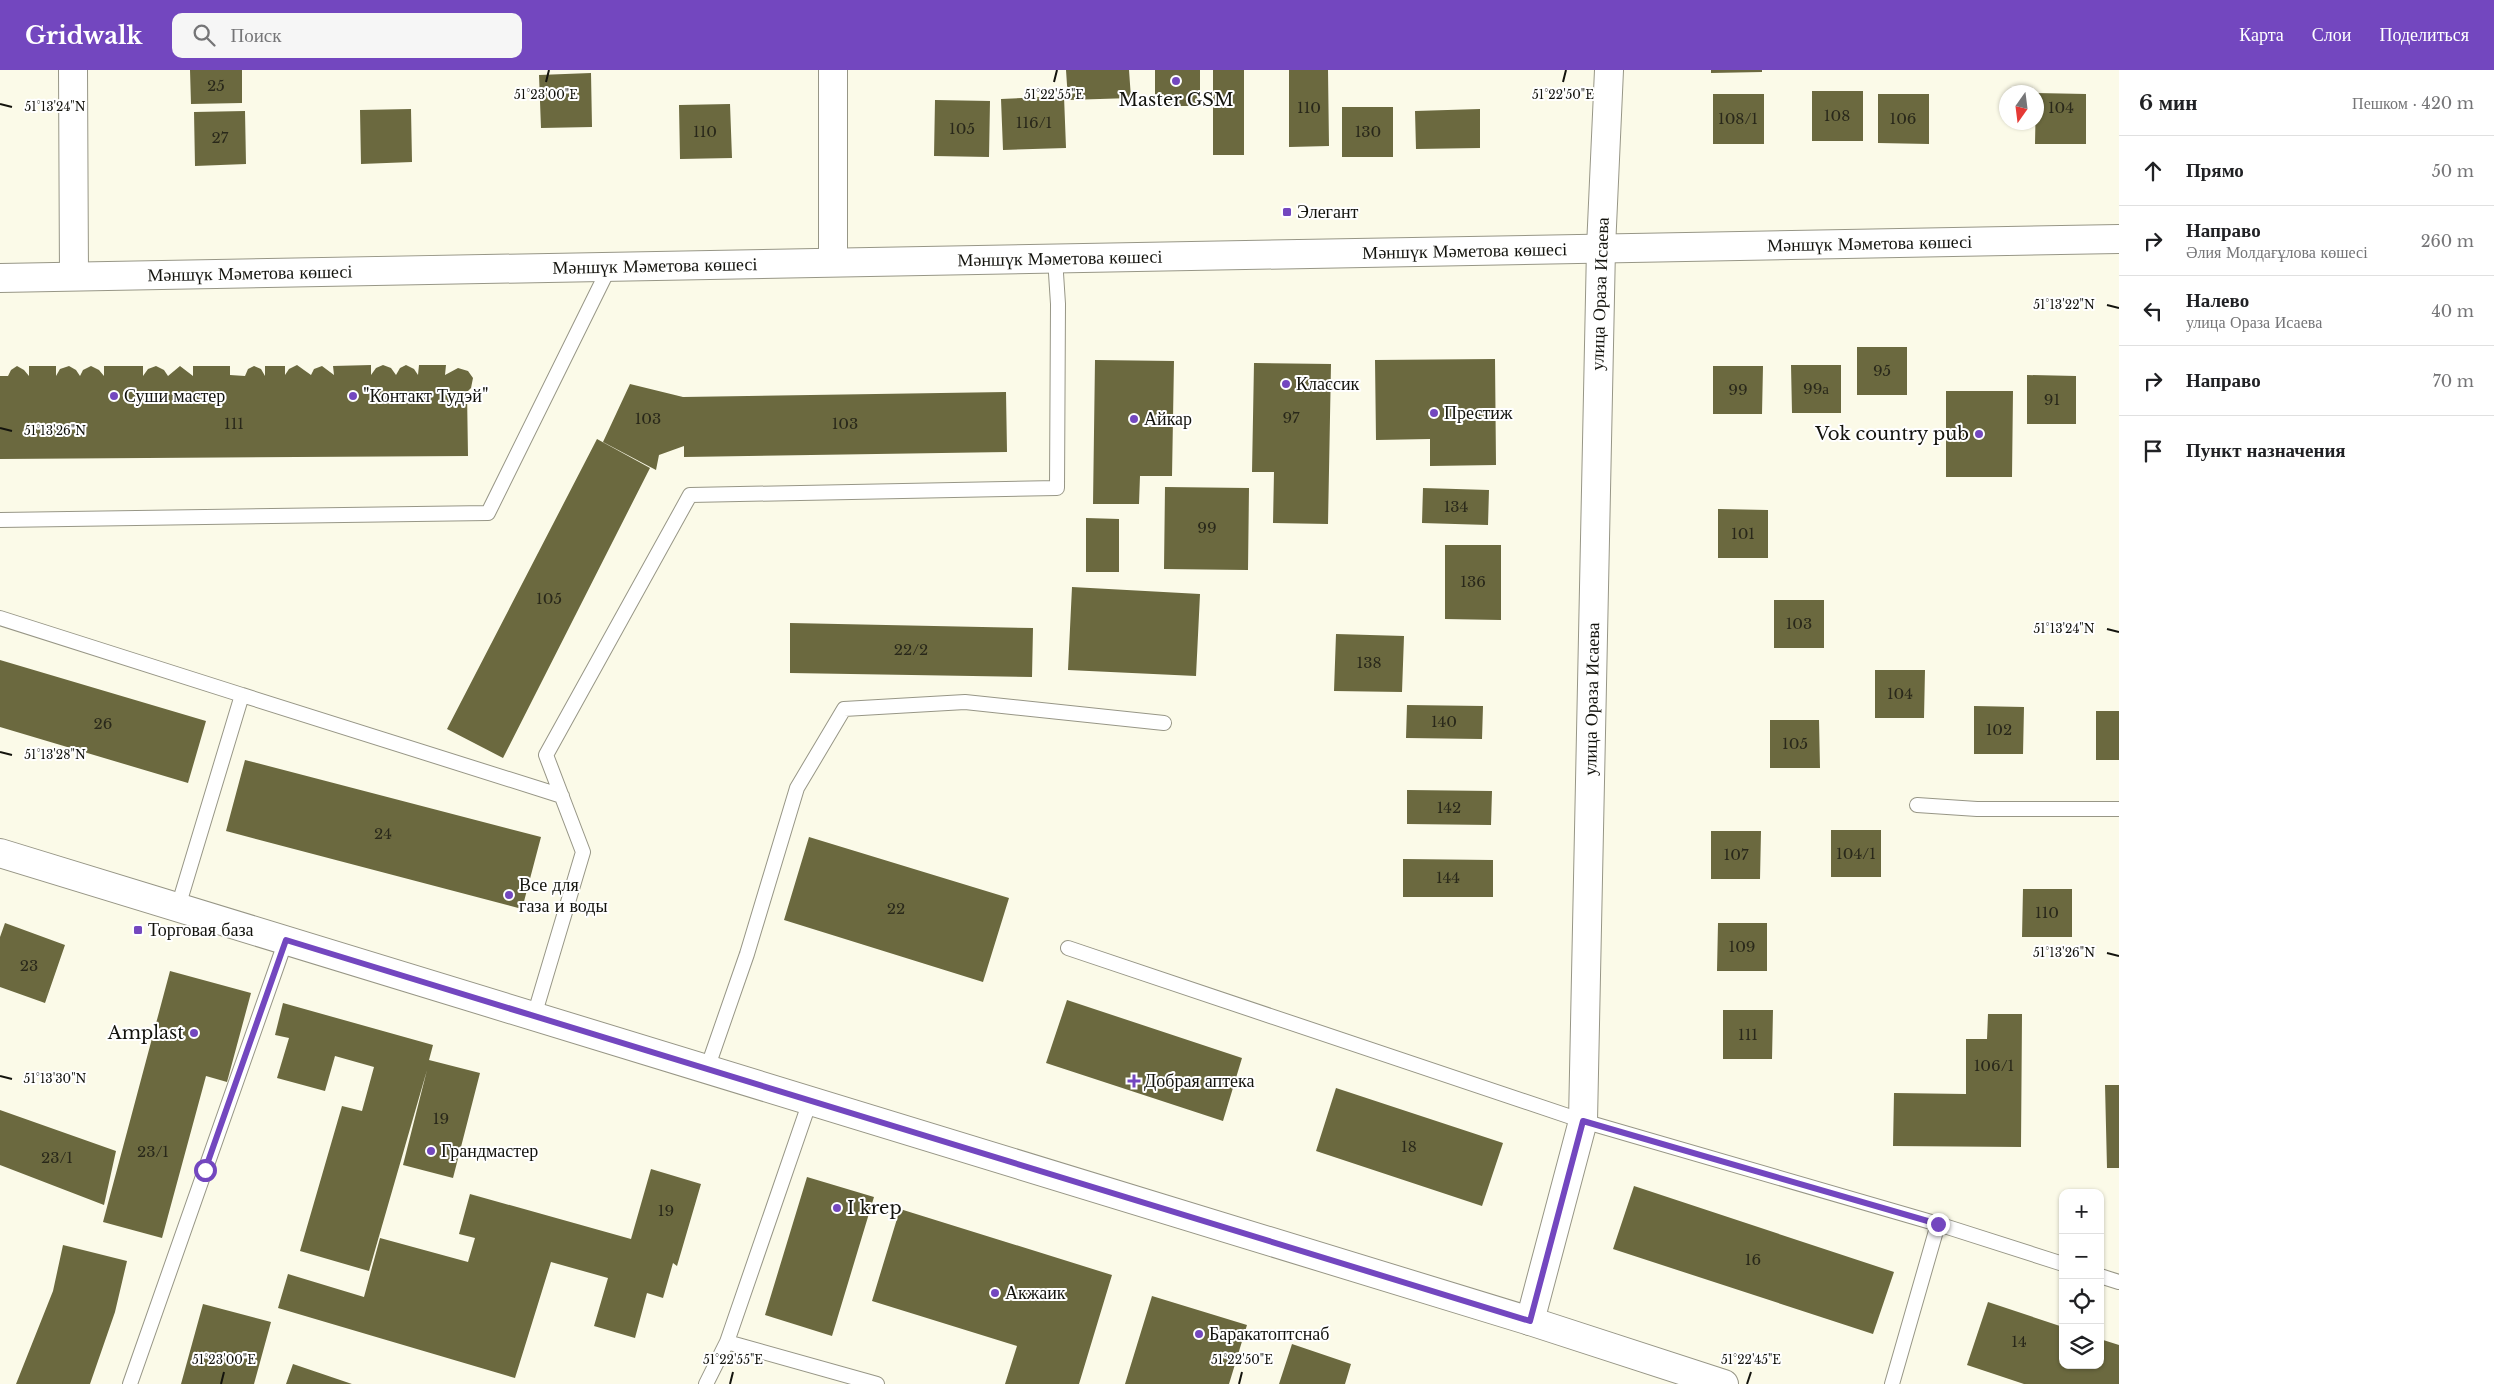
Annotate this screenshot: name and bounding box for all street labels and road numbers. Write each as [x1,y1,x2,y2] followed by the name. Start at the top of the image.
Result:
[1586,217,1614,371] street label: улица Ораза Исаева
[1767,231,1972,256] street label: Мәншүк Мәметова көшесі
[1362,238,1567,264] street label: Мәншүк Мәметова көшесі
[957,246,1163,271] street label: Мәншүк Мәметова көшесі
[552,253,758,279] street label: Мәншүк Мәметова көшесі
[147,261,353,286] street label: Мәншүк Мәметова көшесі
[1579,622,1604,776] street label: улица Ораза Исаева

